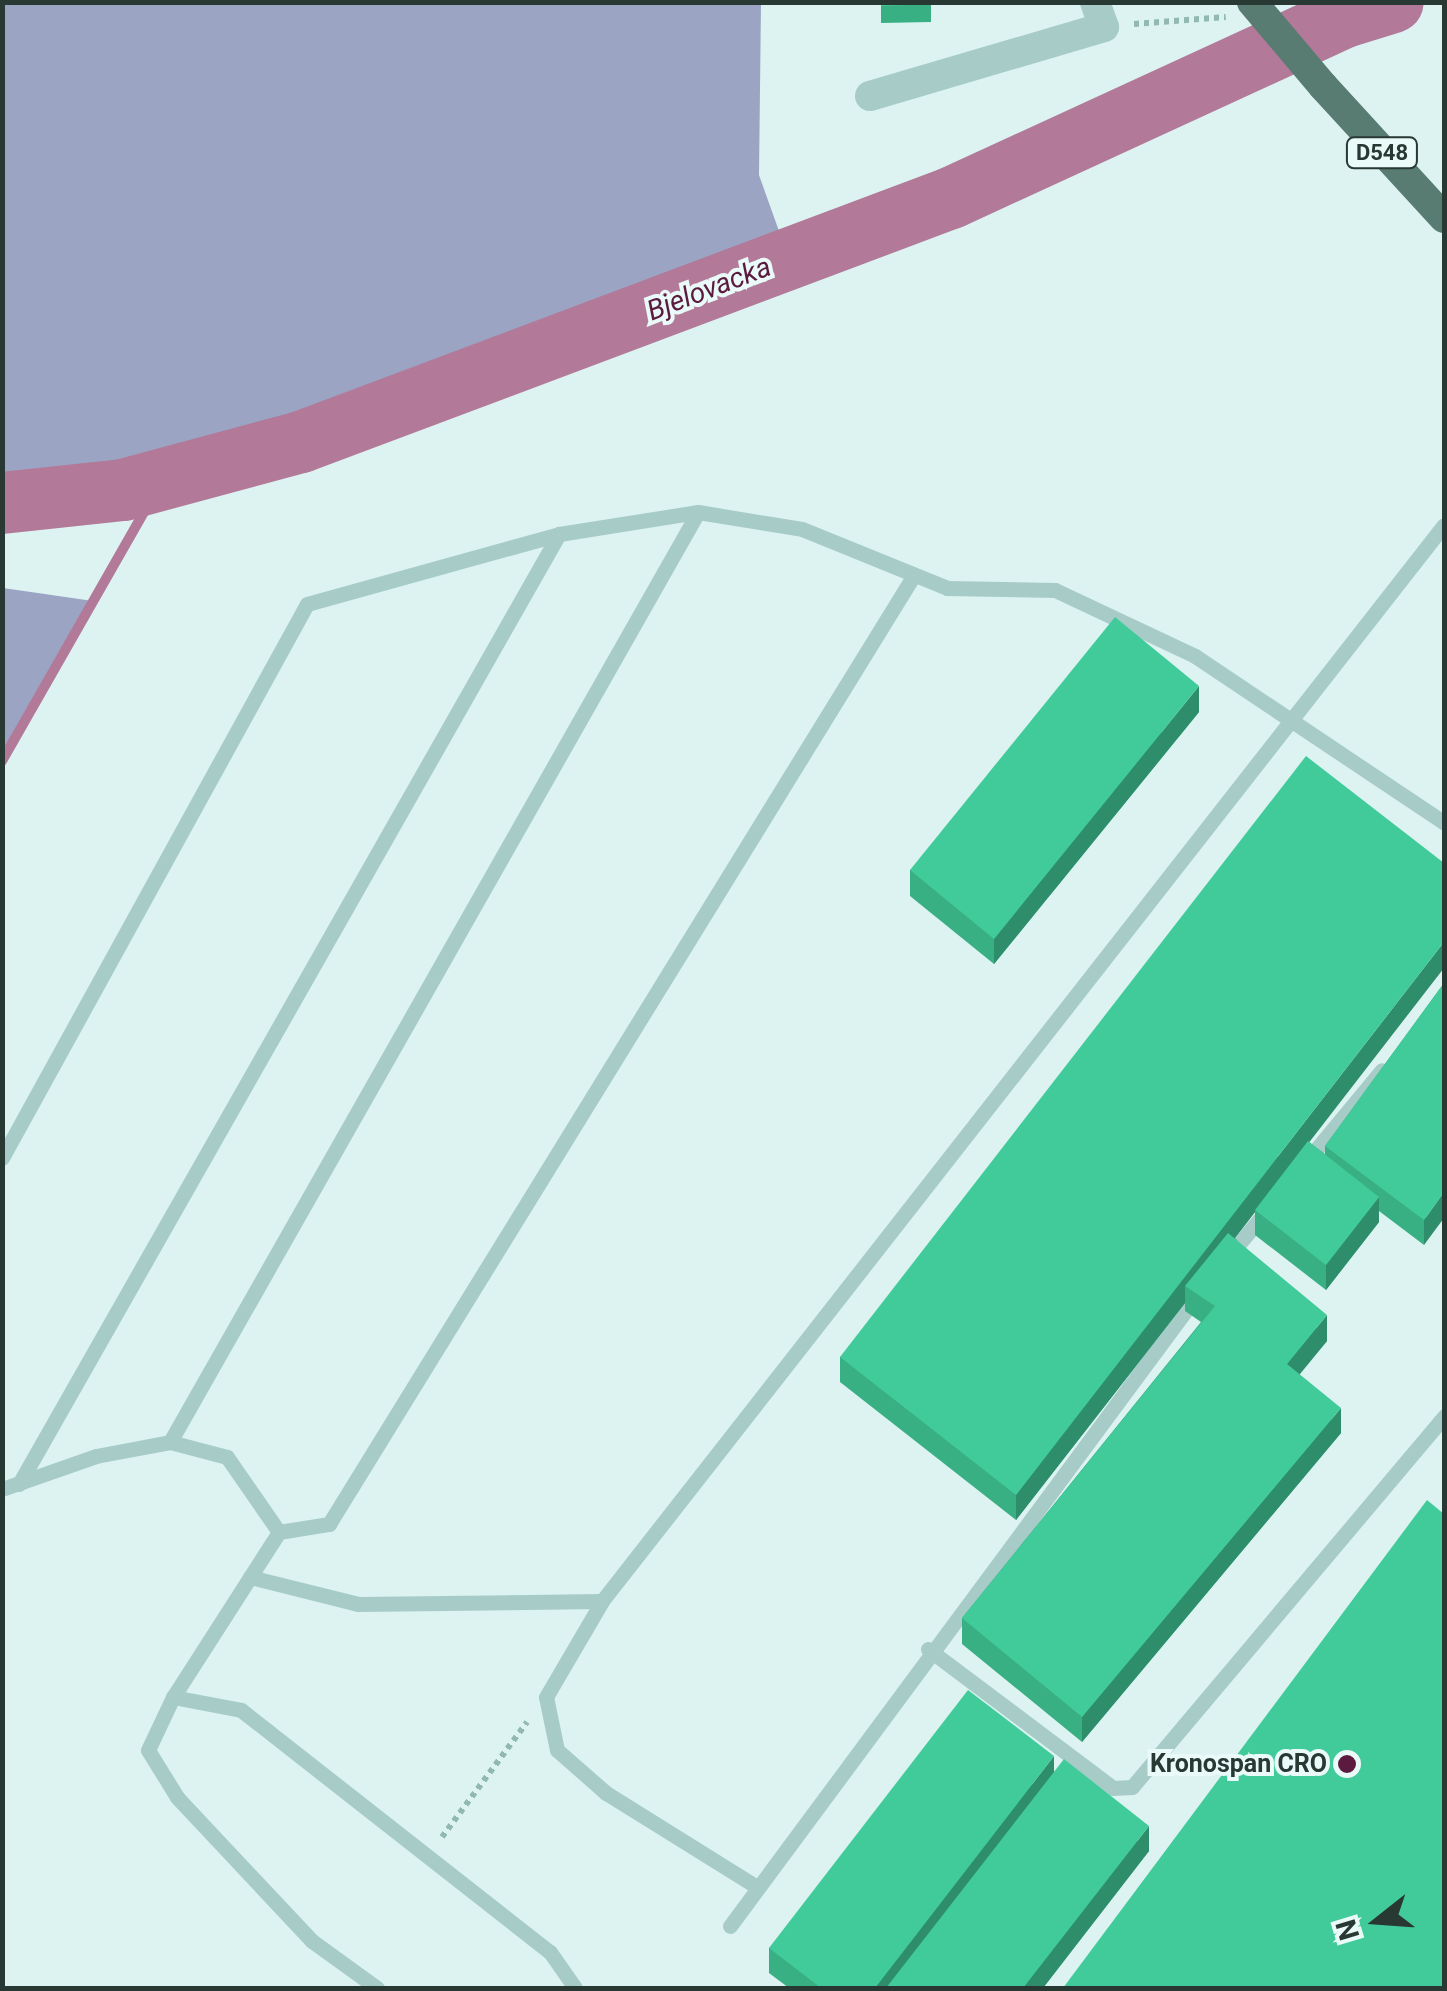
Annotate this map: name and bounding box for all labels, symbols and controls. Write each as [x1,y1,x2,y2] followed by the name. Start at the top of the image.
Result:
[1344,136,1420,170] road number: D548
[642,250,776,328] water label: Bjelovacka
[1150,1749,1327,1779] place label: Kronospan CRO
[1336,1753,1358,1775] marker: Kronospan CRO
[1327,1871,1427,1971] north arrow
[1329,1916,1367,1944] text: N

